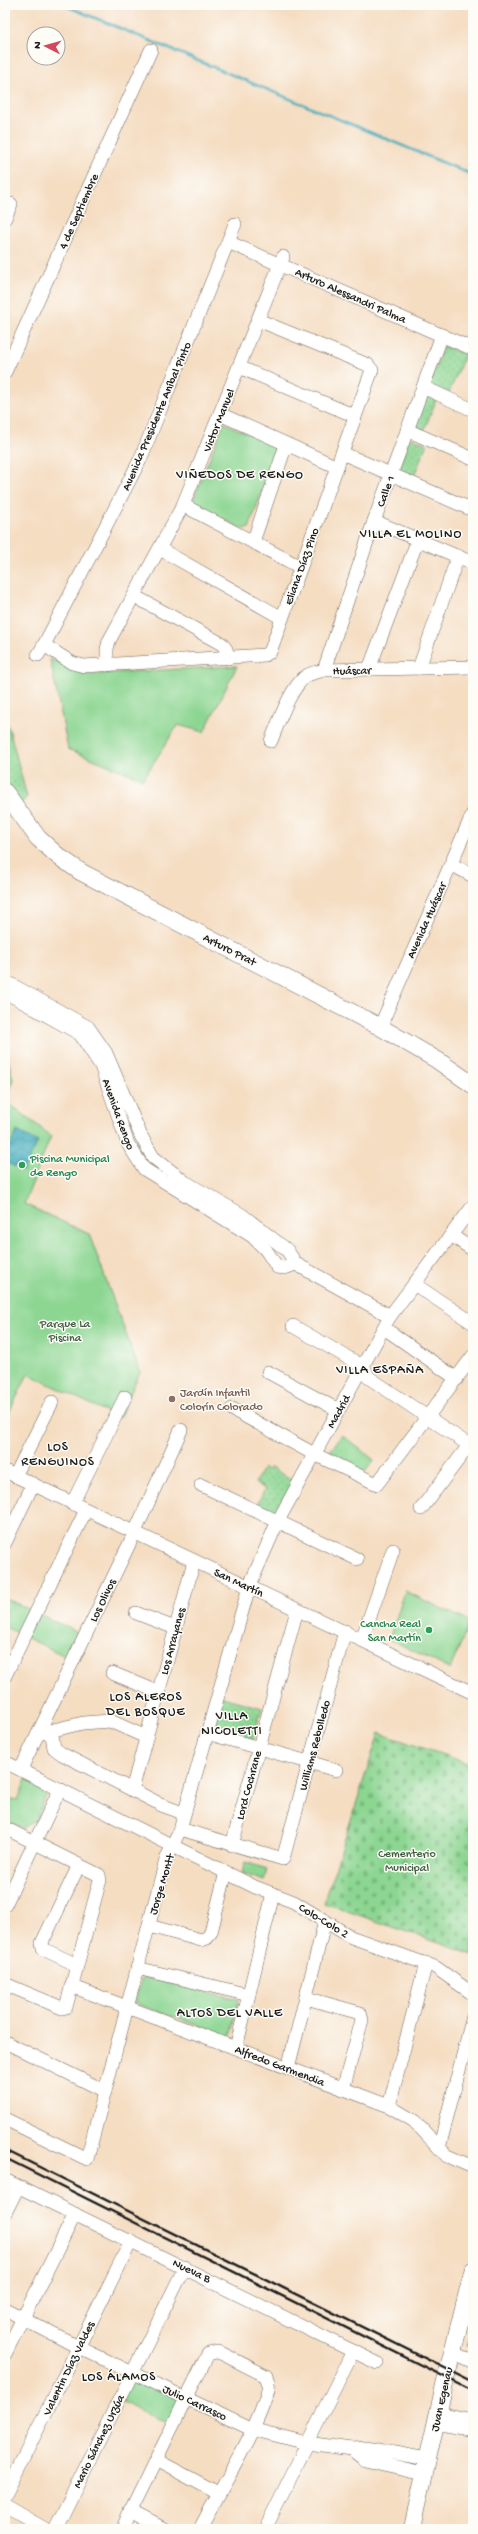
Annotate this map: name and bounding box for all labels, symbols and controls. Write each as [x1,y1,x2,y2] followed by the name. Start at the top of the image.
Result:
[26,26,66,66] north arrow
[32,41,44,49] text: N
[57,171,103,252] street label: 4 de Septiembre
[292,266,408,328] street label: Arturo Alessandri Palma
[120,340,196,493] street label: Avenida Presidente Aníbal Pinto
[200,387,239,455] street label: Victor Manuel
[175,468,304,483] district label: VIÑEDOS DE RENGO
[375,474,399,509] street label: Calle 1
[282,526,323,607] street label: Eliana Díaz Pino
[359,527,462,542] district label: VILLA EL MOLINO
[333,665,373,679] street label: Huáscar
[405,879,452,961] street label: Avenida Huáscar
[200,931,259,971] street label: Arturo Prat
[98,1077,136,1152] street label: Avenida Rengo
[29,1153,110,1181] place label: Piscina Municipal de Rengo
[17,1160,27,1170] marker: Piscina Municipal de Rengo
[39,1318,91,1346] park label: Parque La Piscina
[335,1363,424,1378] district label: VILLA ESPAÑA
[180,1387,263,1415] place label: Jardín Infantil Colorín Colorado
[325,1392,355,1431] street label: Madrid
[167,1394,177,1404] marker: Jardín Infantil Colorín Colorado
[21,1440,95,1470] district label: LOS RENGUINOS
[211,1566,265,1602] street label: San Martín
[87,1576,120,1625] street label: Los Olivos
[158,1606,190,1677] street label: Los Arrayanes
[360,1618,421,1646] place label: Cancha Real San Martín
[424,1625,434,1635] marker: Cancha Real San Martín
[105,1690,186,1720] district label: LOS ALEROS DEL BOSQUE
[297,1699,335,1792] street label: Williams Rebolledo
[201,1709,263,1739] district label: VILLA NICOLETTI
[234,1749,266,1822] street label: Lord Cochrane
[378,1848,436,1876] park label: Cementerio Municipal
[147,1851,179,1917] street label: Jorge Montt
[295,1901,351,1942] street label: Colo-Colo 2
[177,2006,283,2021] district label: ALTOS DEL VALLE
[232,2043,327,2091] street label: Alfredo Garmendia
[170,2257,213,2287] street label: Nueva B
[41,2319,99,2419] street label: Valentin Díaz Valdes
[429,2366,457,2433] street label: Juan Egenau
[82,2369,156,2385] district label: LOS ÁLAMOS
[160,2383,229,2425] street label: Julio Carrasco
[71,2392,129,2491] street label: Mario Sánchez Urzúa

